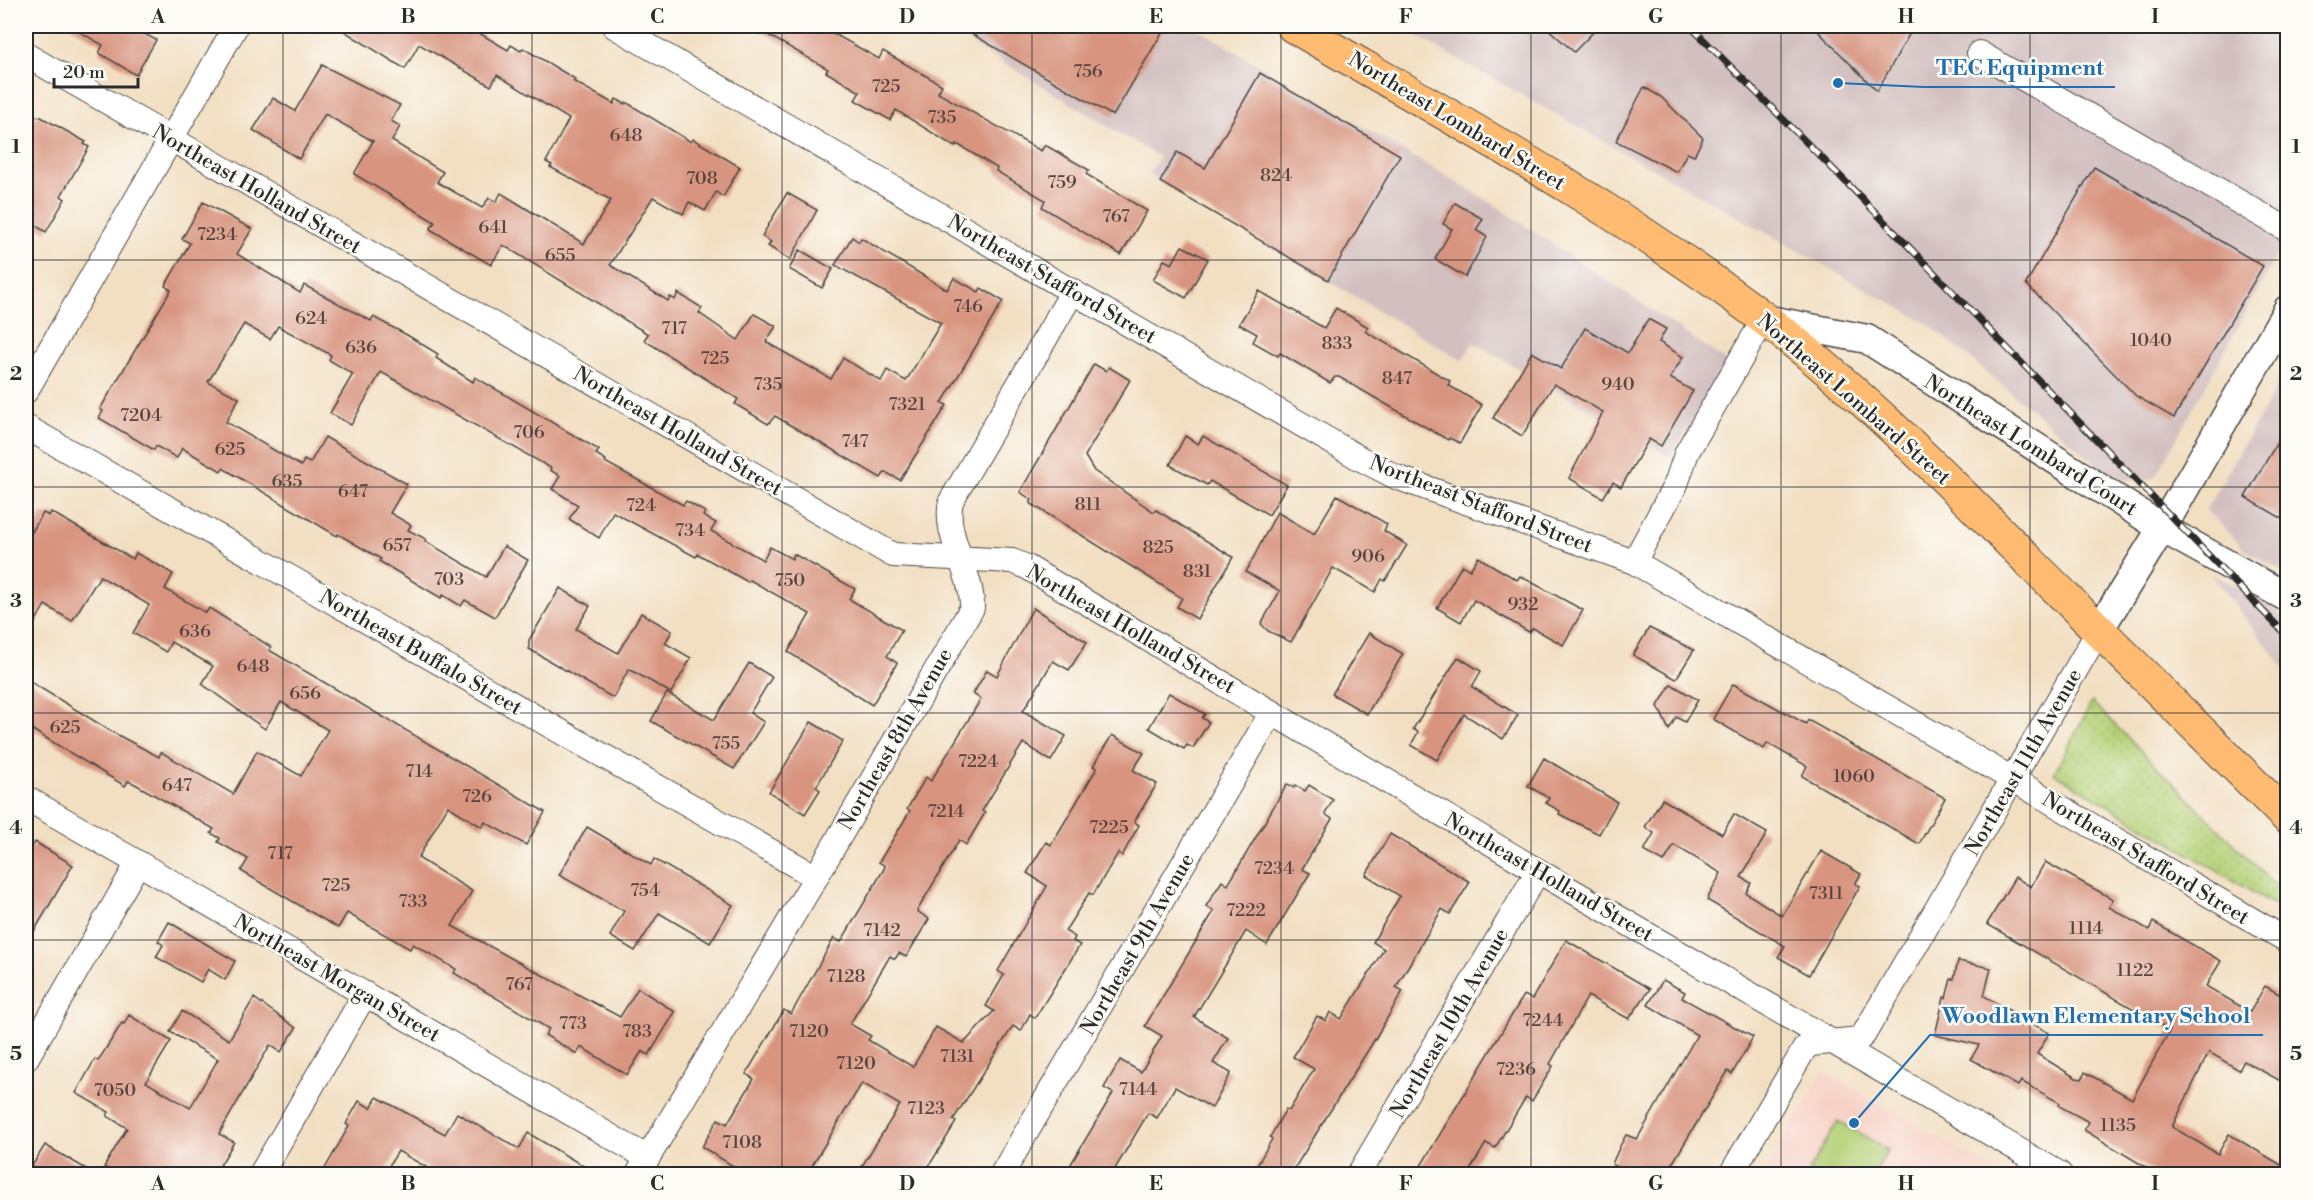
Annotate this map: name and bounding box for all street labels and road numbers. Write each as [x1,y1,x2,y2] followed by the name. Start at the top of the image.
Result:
[1343,47,1570,197] street label: Northeast Lombard Street
[147,119,366,261] street label: Northeast Holland Street
[942,209,1161,351] street label: Northeast Stafford Street
[1751,308,1956,491] street label: Northeast Lombard Street
[568,361,787,503] street label: Northeast Holland Street
[1919,369,2142,522] street label: Northeast Lombard Court
[1365,450,1596,560] street label: Northeast Stafford Street
[1021,559,1240,701] street label: Northeast Holland Street
[315,584,527,722] street label: Northeast Buffalo Street
[833,644,959,835] street label: Northeast 8th Avenue
[1960,664,2088,861] street label: Northeast 11th Avenue
[2037,787,2254,931] street label: Northeast Stafford Street
[1439,807,1658,949] street label: Northeast Holland Street
[1075,849,1201,1040] street label: Northeast 9th Avenue
[229,909,445,1049] street label: Northeast Morgan Street
[1385,924,1515,1123] street label: Northeast 10th Avenue

